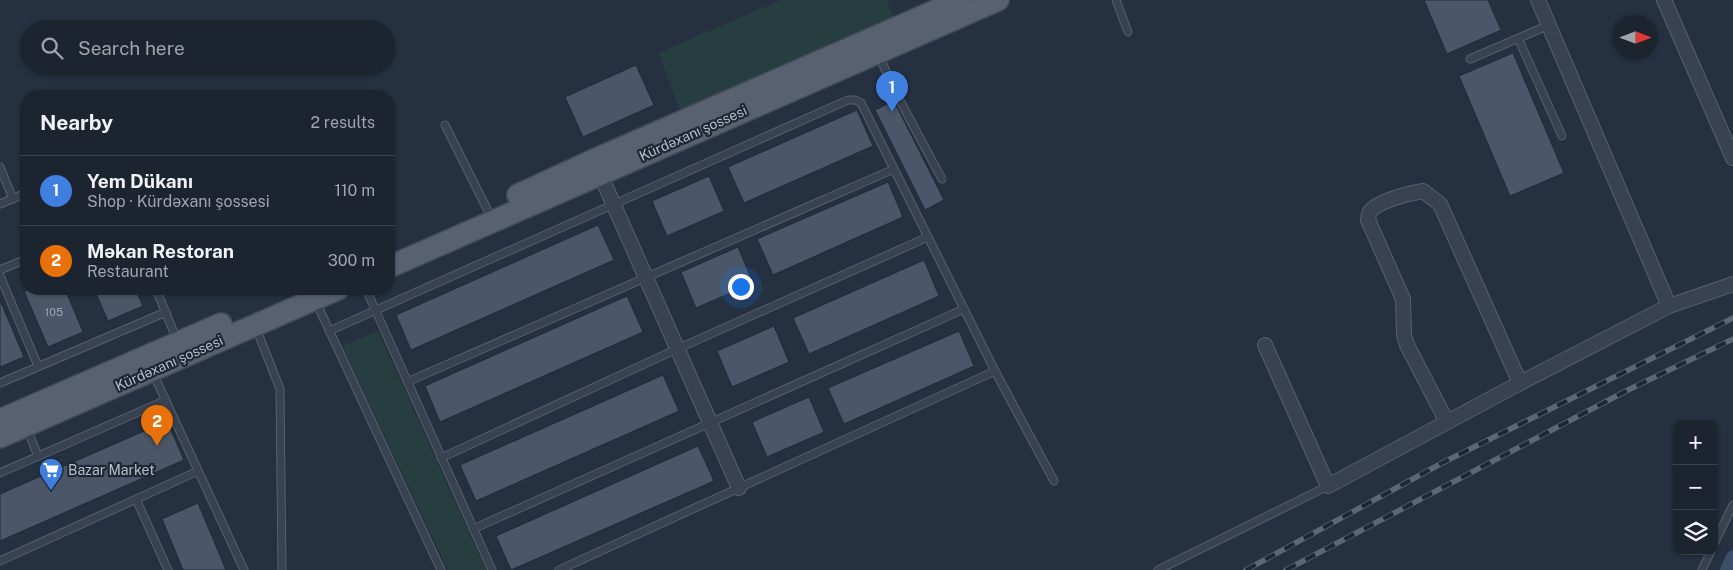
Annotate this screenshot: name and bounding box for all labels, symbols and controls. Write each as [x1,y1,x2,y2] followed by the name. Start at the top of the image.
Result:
[1613,15,1658,60] north arrow
[20,20,395,75] search box
[38,34,66,62] icon: search
[78,37,185,59] text: Search here
[876,71,908,112] pin: 1
[637,102,749,164] street label: Kürdəxanı şossesi
[40,110,113,135] text: Nearby
[310,113,375,132] text: 2 results
[87,170,193,192] text: Yem Dükanı
[53,181,59,200] text: 1
[334,181,375,200] text: 110 m
[87,192,270,211] text: Shop · Kürdəxanı şossesi
[87,240,234,262] text: Məkan Restoran
[51,251,61,270] text: 2
[328,251,375,270] text: 300 m
[87,262,169,281] text: Restaurant
[728,274,754,300] your location
[45,306,63,318] house number: 105
[113,332,225,394] street label: Kürdəxanı şossesi
[141,405,173,446] pin: 2
[1673,420,1718,555] map controls
[1673,420,1718,465] button: +
[38,457,64,491] supermarket icon: Bazar Market
[68,462,155,478] place label: Bazar Market
[1673,465,1718,510] button: −
[1673,510,1718,555] button: layers

